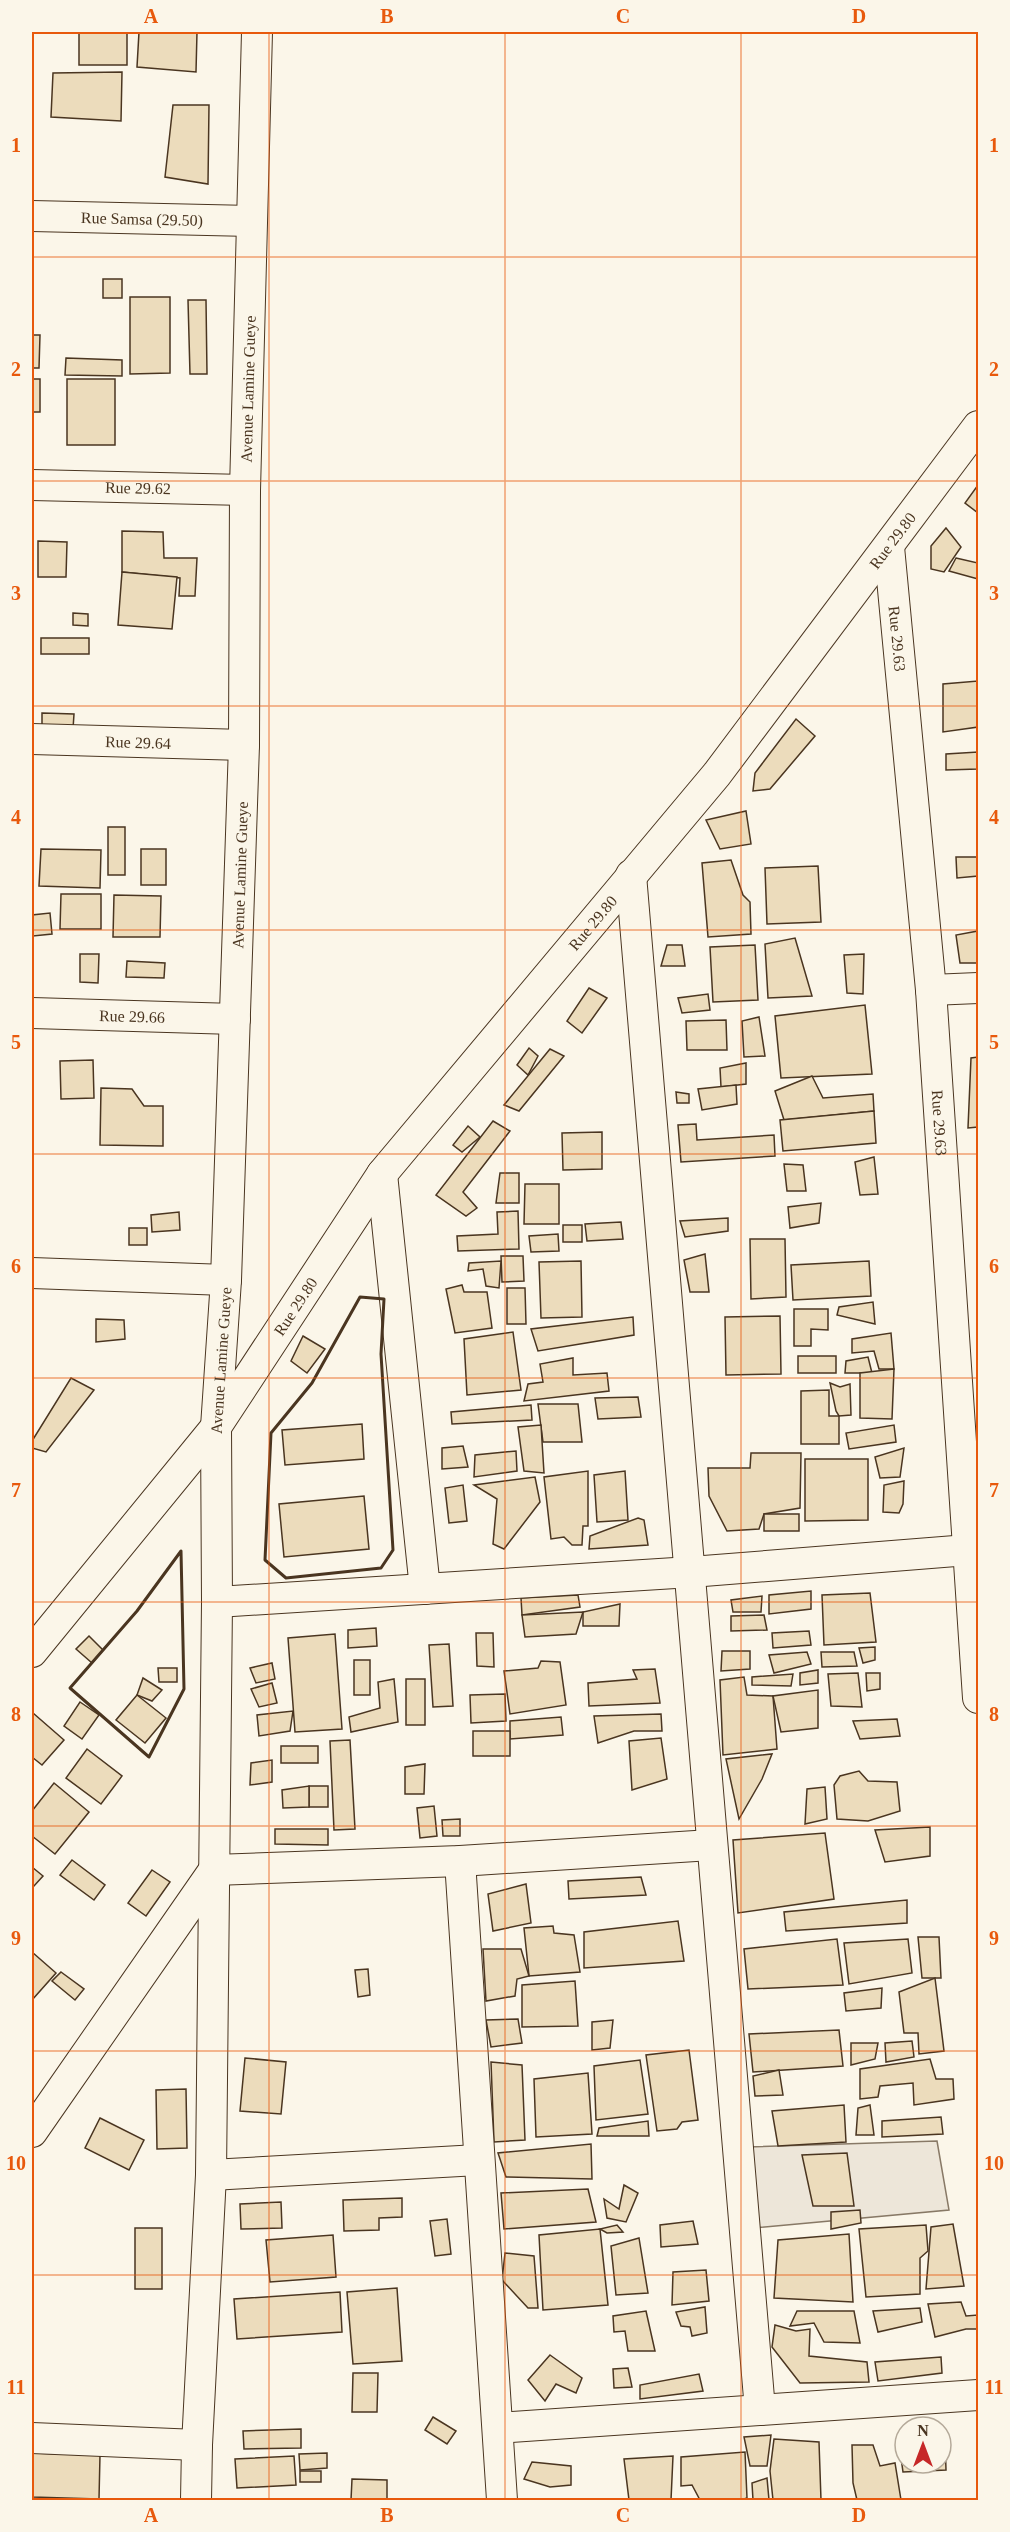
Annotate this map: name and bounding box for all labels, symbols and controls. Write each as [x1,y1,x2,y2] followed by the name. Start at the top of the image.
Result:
[144,5,159,27] text: A
[380,5,394,27] text: B
[616,5,630,27] text: C
[852,5,866,27] text: D
[11,134,21,156] text: 1
[989,134,999,156] text: 1
[81,209,203,230] street label: Rue Samsa (29.50)
[238,315,259,463] street label: Avenue Lamine Gueye
[11,358,21,380] text: 2
[989,358,999,380] text: 2
[105,479,171,497] street label: Rue 29.62
[866,509,919,572] street label: Rue 29.80
[11,582,21,604] text: 3
[989,582,999,604] text: 3
[886,605,909,672] street label: Rue 29.63
[105,733,171,752] street label: Rue 29.64
[229,801,252,949] street label: Avenue Lamine Gueye
[11,806,21,828] text: 4
[989,806,999,828] text: 4
[565,892,620,954] street label: Rue 29.80
[99,1007,165,1026] street label: Rue 29.66
[11,1031,21,1053] text: 5
[989,1031,999,1053] text: 5
[929,1089,950,1156] street label: Rue 29.63
[11,1255,21,1277] text: 6
[989,1255,999,1277] text: 6
[270,1274,321,1339] street label: Rue 29.80
[208,1287,235,1434] street label: Avenue Lamine Gueye
[11,1479,21,1501] text: 7
[989,1479,999,1501] text: 7
[11,1703,21,1725] text: 8
[989,1703,999,1725] text: 8
[11,1927,21,1949] text: 9
[989,1927,999,1949] text: 9
[6,2152,26,2174] text: 10
[984,2152,1004,2174] text: 10
[7,2376,25,2398] text: 11
[985,2376,1003,2398] text: 11
[893,2415,953,2475] north arrow
[917,2422,929,2439] text: N
[144,2504,159,2526] text: A
[380,2504,394,2526] text: B
[616,2504,630,2526] text: C
[852,2504,866,2526] text: D

